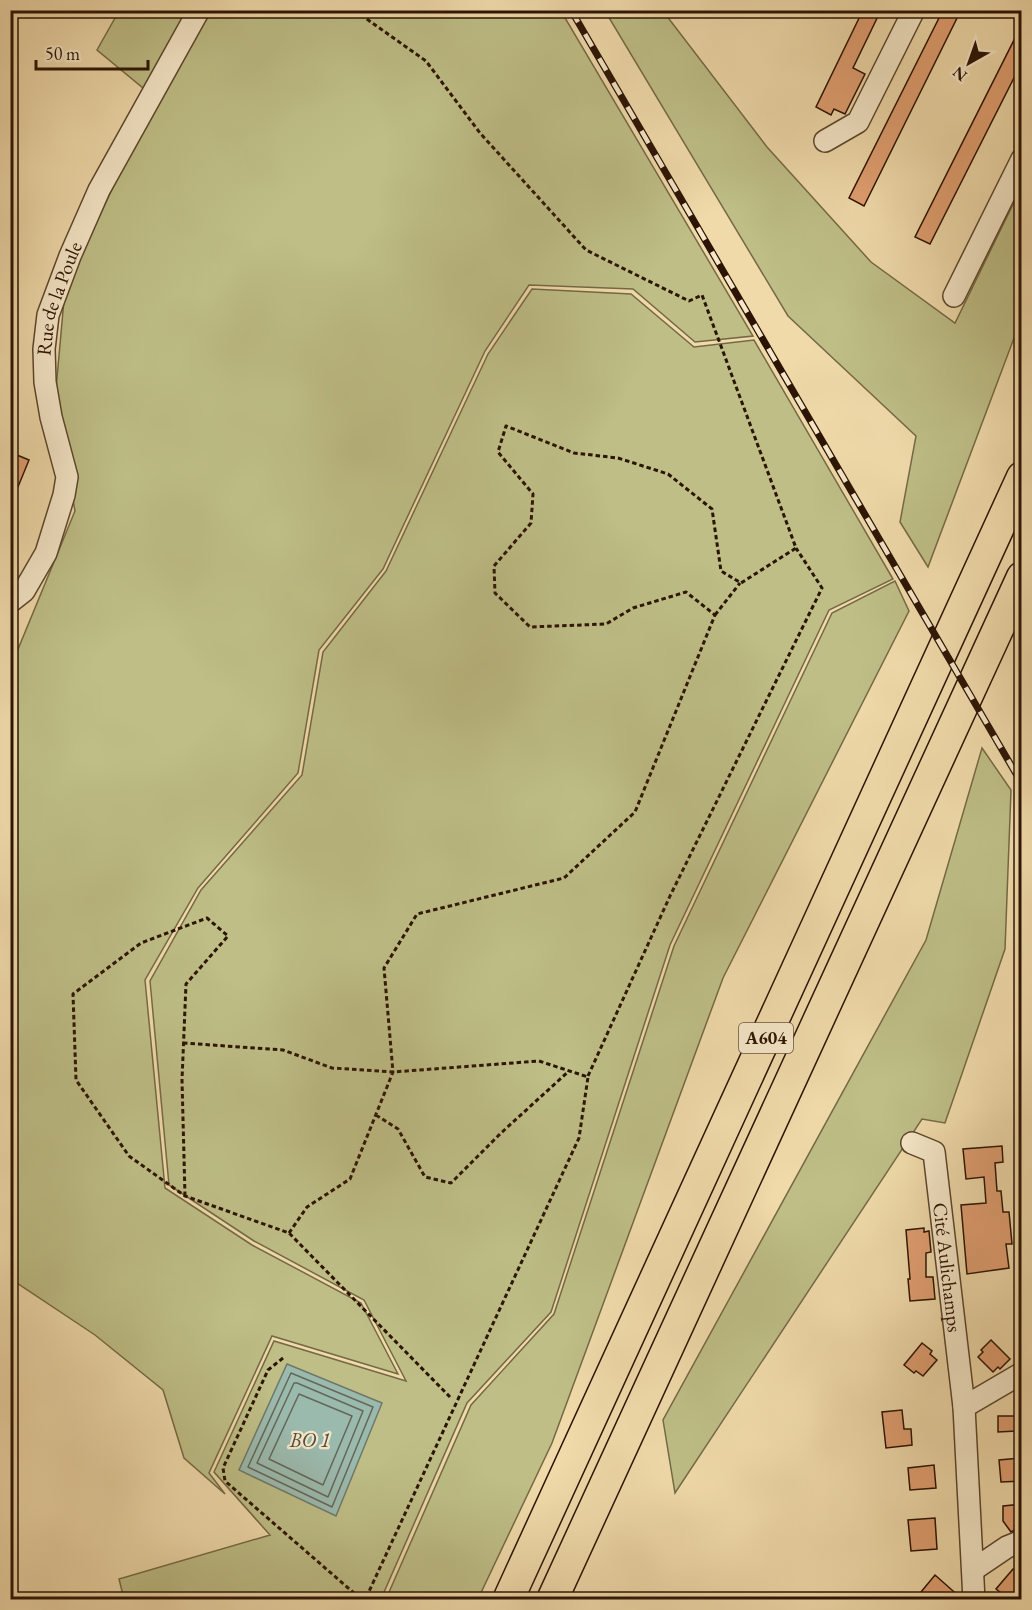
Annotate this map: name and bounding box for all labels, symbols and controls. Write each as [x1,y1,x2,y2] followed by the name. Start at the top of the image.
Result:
[36,33,148,71] scale bar
[939,33,999,93] north arrow
[45,42,80,65] text: 50 m
[948,62,971,86] text: N
[30,237,88,357] street label: Rue de la Poule
[739,1023,793,1053] road number: A604
[927,1201,968,1334] street label: Cité Aulichamps
[289,1426,330,1453] water label: BO 1

